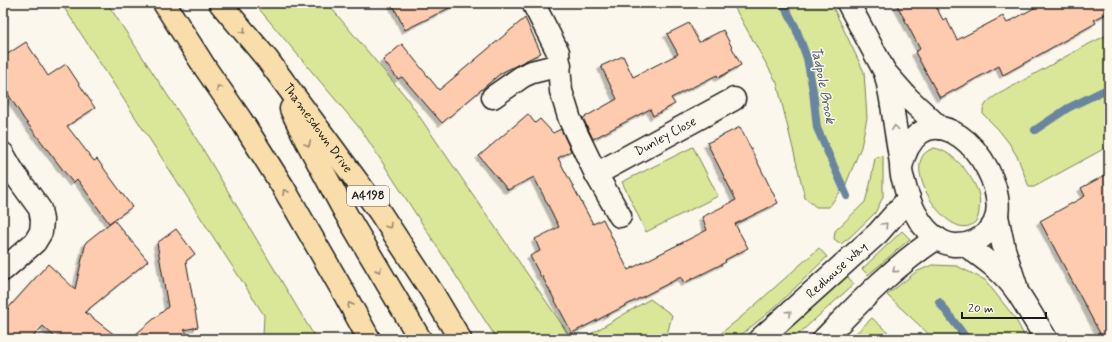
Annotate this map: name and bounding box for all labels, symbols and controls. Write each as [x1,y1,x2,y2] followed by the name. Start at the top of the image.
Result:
[239,26,246,34] one-way arrow
[807,45,839,126] water label: Tadpole Brook
[279,80,357,176] street label: Thamesdown Drive
[216,85,224,92] one-way arrow
[632,113,699,160] street label: Dunley Close
[891,125,900,131] one-way arrow
[304,140,311,148] one-way arrow
[347,186,389,206] road number: A4198
[283,189,290,196] one-way arrow
[384,222,392,229] one-way arrow
[880,222,888,230] one-way arrow
[802,238,871,302] street label: Redhouse Way
[374,266,381,273] one-way arrow
[892,266,900,273] one-way arrow
[962,294,1046,320] scale bar
[968,301,994,317] text: 20 m
[348,302,355,309] one-way arrow
[785,311,792,318] one-way arrow

